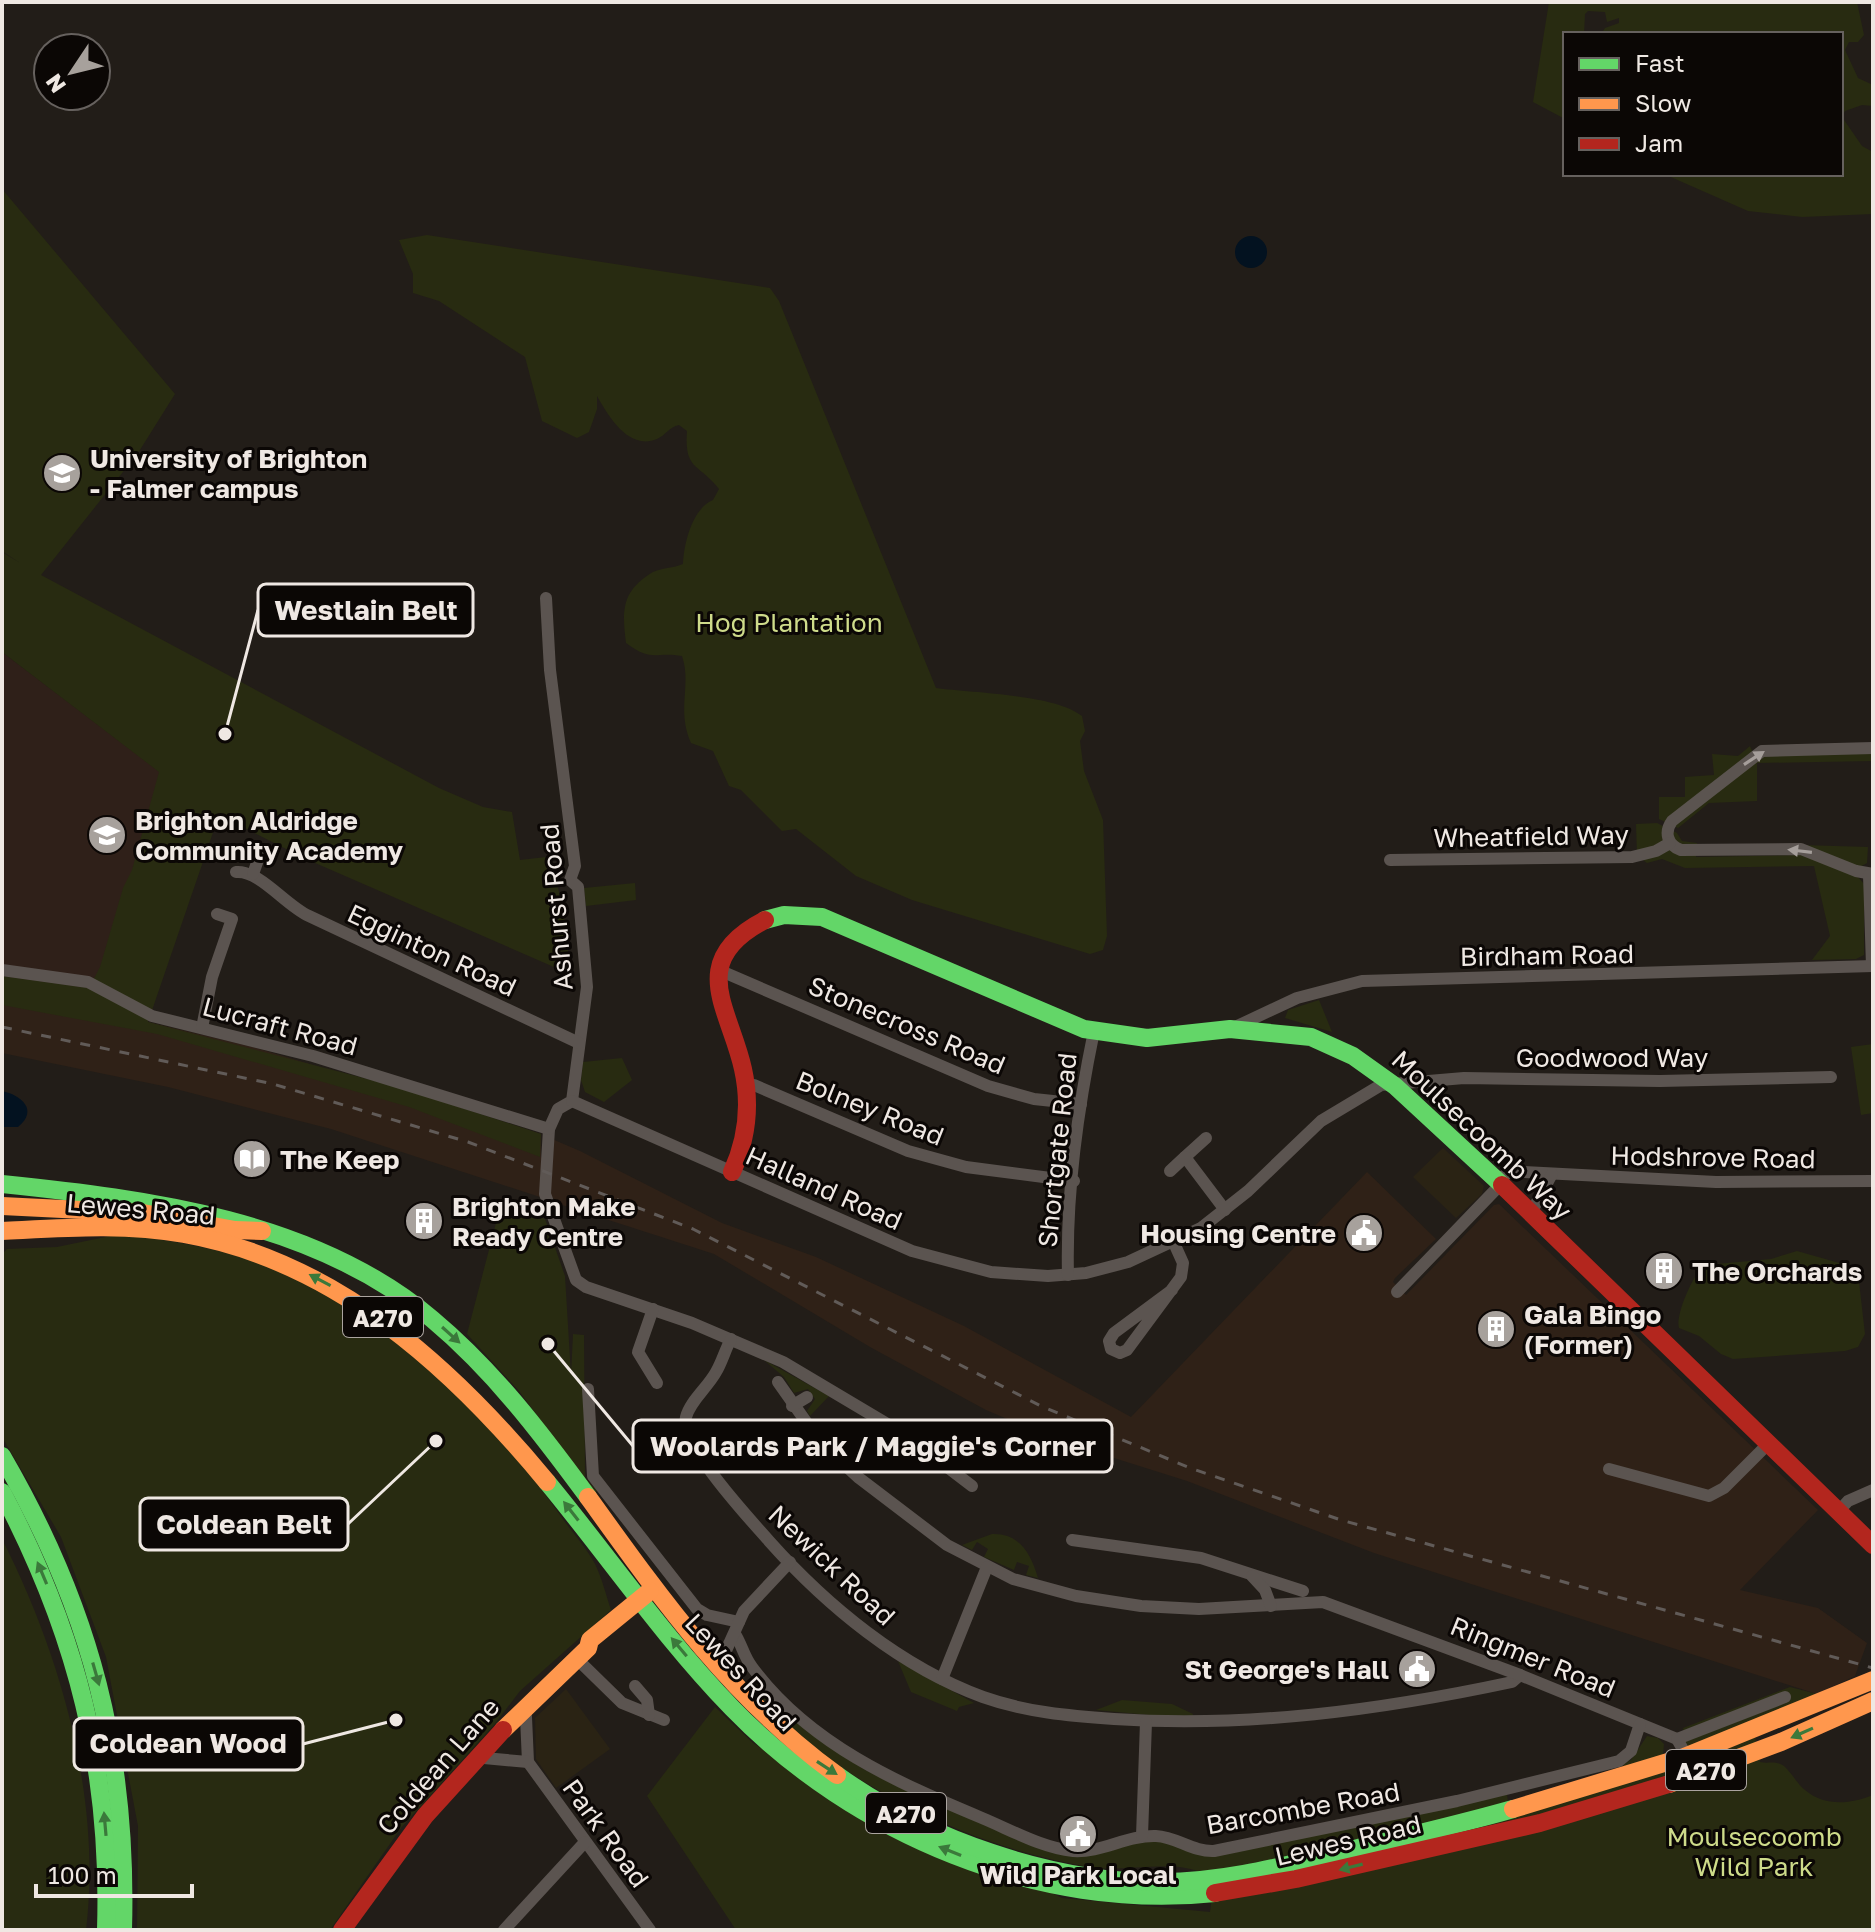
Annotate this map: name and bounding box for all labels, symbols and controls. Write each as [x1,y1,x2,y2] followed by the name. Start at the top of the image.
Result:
[32,32,112,112] north arrow
[1563,32,1843,176] legend
[1635,48,1685,77] text: Fast
[39,69,71,98] text: N
[1635,88,1691,117] text: Slow
[1635,128,1683,157] text: Jam
[90,443,367,504] place label: University of Brighton - Falmer campus
[41,452,83,494] school or university icon: University of Brighton - Falmer campus
[258,584,473,636] callout: Westlain Belt
[274,593,458,626] text: Westlain Belt
[695,607,883,638] park label: Hog Plantation
[1743,750,1764,765] one-way arrow
[135,805,404,866] place label: Brighton Aldridge Community Academy
[86,814,128,856] school or university icon: Brighton Aldridge Community Academy
[1433,819,1629,853] street label: Wheatfield Way
[533,822,579,992] street label: Ashurst Road
[1787,844,1812,857] one-way arrow
[343,897,521,1003] street label: Egginton Road
[1460,938,1634,972] street label: Birdham Road
[804,970,1010,1080] street label: Stonecross Road
[199,990,361,1062] street label: Lucraft Road
[1516,1042,1709,1073] street label: Goodwood Way
[1386,1044,1579,1227] street label: Moulsecoomb Way
[1031,1051,1083,1249] street label: Shortgate Road
[792,1064,948,1152] street label: Bolney Road
[231,1138,273,1180] library icon: The Keep
[741,1140,907,1236] street label: Halland Road
[1610,1140,1816,1174] street label: Hodshrove Road
[280,1144,399,1175] place label: The Keep
[65,1187,217,1231] street label: Lewes Road
[452,1191,636,1252] place label: Brighton Make Ready Centre
[403,1200,445,1242] building icon: Brighton Make Ready Centre
[1343,1212,1385,1254] public building icon: Housing Centre
[1140,1218,1336,1249] place label: Housing Centre
[1643,1250,1685,1292] building icon: The Orchards
[1692,1256,1862,1287] place label: The Orchards
[308,1273,331,1287] one-way arrow
[343,1297,423,1337] road number: A270
[1524,1299,1661,1360] place label: Gala Bingo (Former)
[1475,1308,1517,1350] building icon: Gala Bingo (Former)
[441,1325,460,1343] one-way arrow
[633,1420,1112,1472] callout: Woolards Park / Maggie's Corner
[650,1429,1096,1462] text: Woolards Park / Maggie's Corner
[140,1498,348,1550] callout: Coldean Belt
[762,1499,902,1631] street label: Newick Road
[563,1501,580,1521] one-way arrow
[156,1507,332,1540] text: Coldean Belt
[35,1561,48,1585] one-way arrow
[679,1607,803,1737] street label: Lewes Road
[1446,1610,1620,1704] street label: Ringmer Road
[671,1637,688,1657] one-way arrow
[1396,1648,1438,1690] public building icon: St George's Hall
[1184,1654,1389,1685] place label: St George's Hall
[91,1661,103,1686] one-way arrow
[370,1692,506,1840] street label: Coldean Lane
[74,1718,303,1770] callout: Coldean Wood
[89,1726,287,1759] text: Coldean Wood
[1790,1727,1814,1740] one-way arrow
[1666,1750,1746,1790] road number: A270
[816,1760,837,1775] one-way arrow
[556,1773,656,1893] street label: Park Road
[1204,1776,1402,1840] street label: Barcombe Road
[866,1793,946,1833] road number: A270
[1272,1808,1424,1872] street label: Lewes Road
[98,1811,111,1836] one-way arrow
[1057,1813,1099,1855] public building icon: Wild Park Local
[1666,1821,1842,1882] park label: Moulsecoomb Wild Park
[938,1844,962,1857] one-way arrow
[36,1848,192,1898] scale bar
[979,1859,1177,1890] place label: Wild Park Local
[48,1860,117,1889] text: 100 m
[1338,1861,1363,1873] one-way arrow

